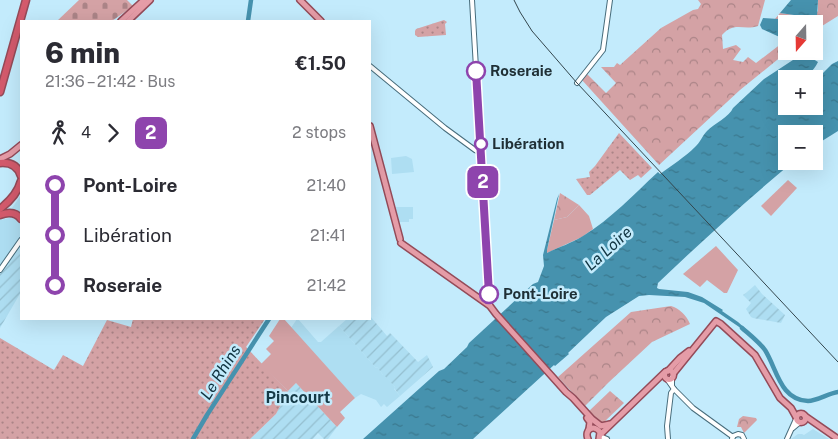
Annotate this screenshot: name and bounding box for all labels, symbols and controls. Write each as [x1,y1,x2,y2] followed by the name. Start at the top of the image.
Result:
[778,15,822,60] north arrow
[778,15,823,170] map controls
[45,36,120,69] text: 6 min
[295,52,346,74] text: €1.50
[466,61,486,81] marker: Roseraie
[490,62,553,79] place label: Roseraie
[778,70,823,115] button: +
[45,72,175,91] text: 21:36 – 21:42 · Bus
[45,119,73,147] icon: walk
[99,119,127,147] icon: forward
[145,122,157,143] text: 2
[81,123,91,142] text: 4
[292,123,346,142] text: 2 stops
[778,125,823,170] button: −
[492,135,565,152] place label: Libération
[474,137,488,151] marker: Libération
[467,166,499,198] line badge: 2
[477,171,489,192] text: 2
[83,174,178,196] text: Pont-Loire
[307,176,346,195] text: 21:40
[581,222,636,274] water label: La Loire
[83,224,172,246] text: Libération
[310,226,346,245] text: 21:41
[83,274,162,296] text: Roseraie
[307,276,346,295] text: 21:42
[479,284,499,304] marker: Pont-Loire
[503,285,578,302] place label: Pont-Loire
[196,341,245,403] water label: Le Rhins
[266,388,331,407] district label: Pincourt

